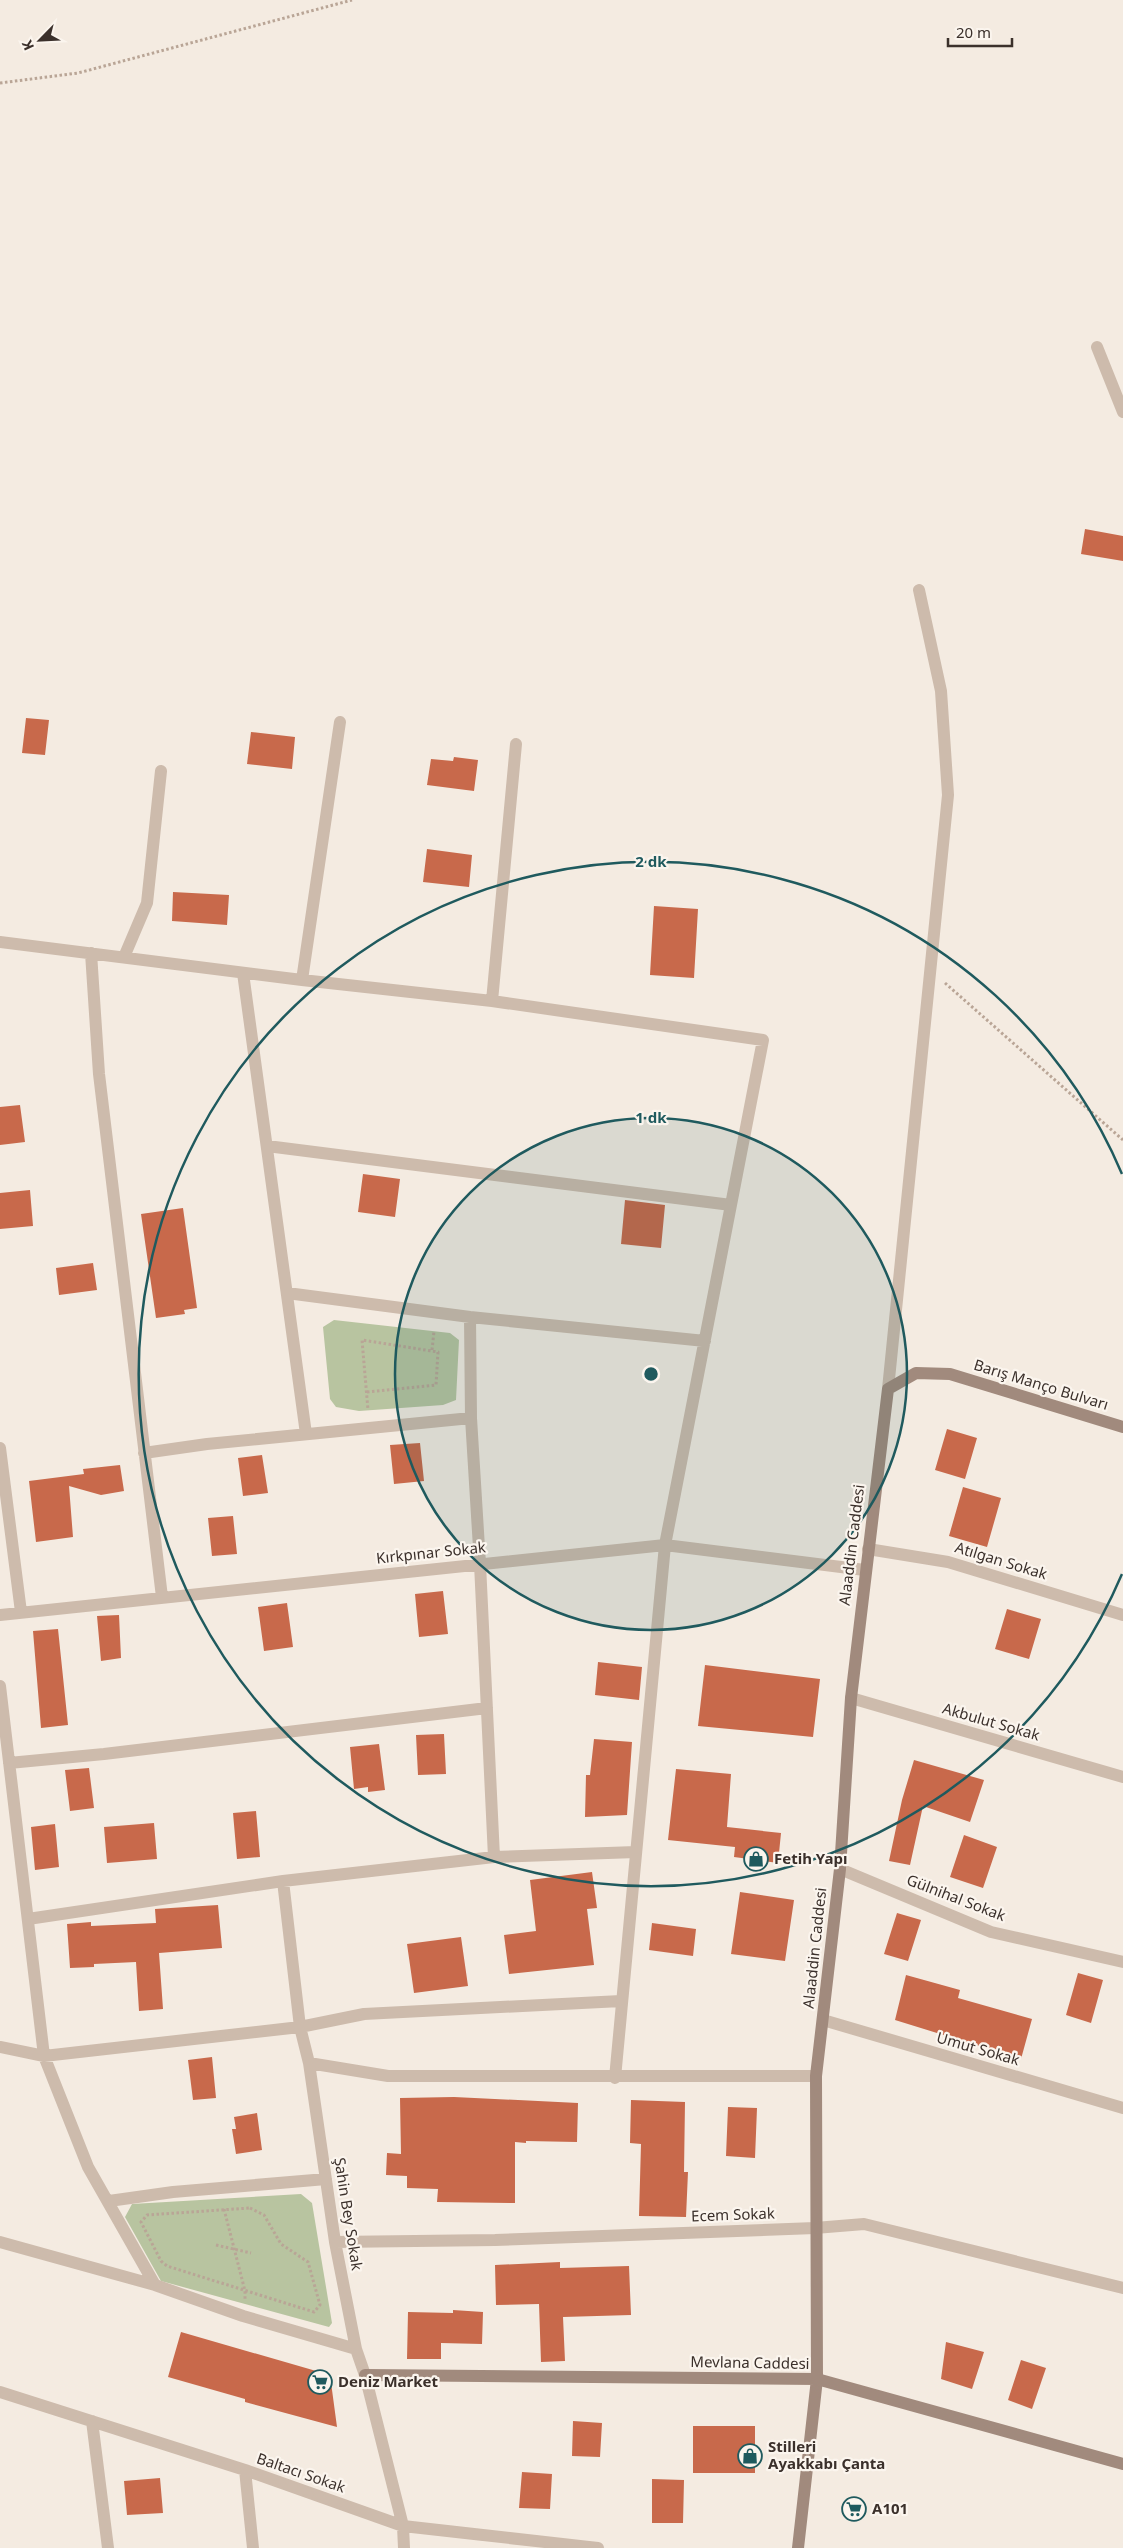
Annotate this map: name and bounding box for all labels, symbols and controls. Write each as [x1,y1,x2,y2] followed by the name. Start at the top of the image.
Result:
[15,15,65,65] north arrow
[948,15,1012,47] scale bar
[956,22,991,42] text: 20 m
[17,37,38,54] text: K
[635,851,667,871] text: 2 dk
[635,1107,667,1127] text: 1 dk
[972,1354,1111,1414] street label: Barış Manço Bulvarı
[642,1365,660,1383] centre of rings
[834,1483,868,1606] street label: Alaaddin Caddesi
[375,1536,487,1568] street label: Kırkpınar Sokak
[953,1537,1050,1584] street label: Atılgan Sokak
[940,1698,1042,1744] street label: Akbulut Sokak
[743,1846,769,1872] shop icon: Fetih Yapı
[774,1848,847,1868] place label: Fetih Yapı
[904,1869,1009,1925] street label: Gülnihal Sokak
[798,1886,830,2009] street label: Alaaddin Caddesi
[935,2027,1022,2069] street label: Umut Sokak
[330,2156,368,2272] street label: Şahin Bey Sokak
[691,2203,775,2225] street label: Ecem Sokak
[690,2351,810,2373] street label: Mevlana Caddesi
[307,2369,333,2395] supermarket icon: Deniz Market
[338,2371,439,2391] place label: Deniz Market
[768,2436,885,2473] place label: Stilleri Ayakkabı Çanta
[737,2443,763,2469] shop icon: Stilleri Ayakkabı Çanta
[254,2448,348,2497] street label: Baltacı Sokak
[841,2496,867,2522] supermarket icon: A101
[872,2498,908,2518] place label: A101

